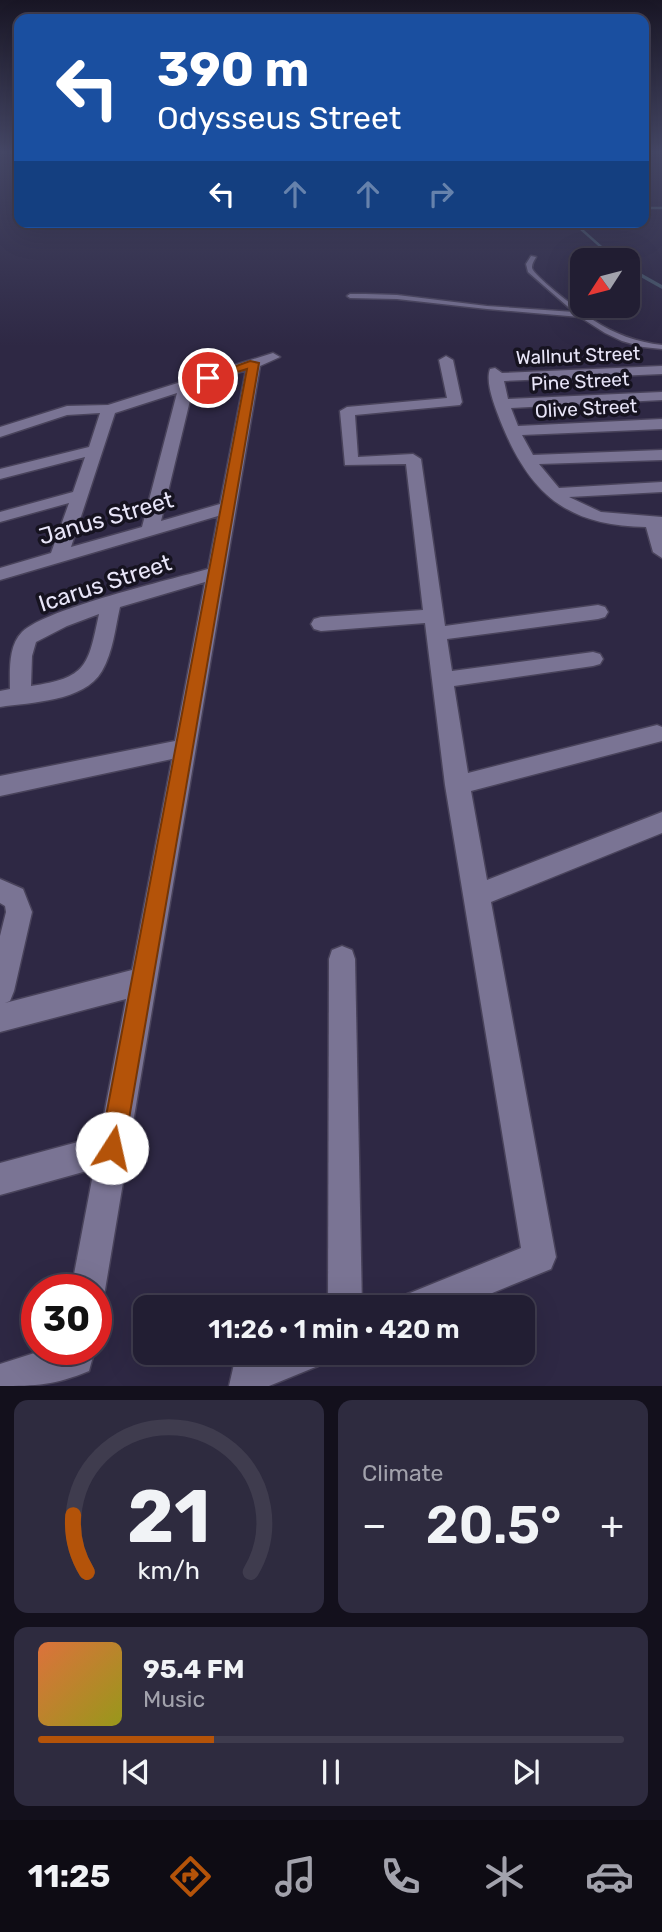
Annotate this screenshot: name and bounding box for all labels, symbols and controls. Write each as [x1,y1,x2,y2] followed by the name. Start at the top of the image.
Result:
[157,40,309,98] text: 390 m
[42,42,133,133] icon: left
[157,99,401,137] text: Odysseus Street
[203,175,241,213] icon: left
[276,175,314,213] icon: ahead
[349,175,387,213] icon: ahead
[422,175,460,213] icon: right
[570,248,640,318] north arrow
[570,248,640,318] map controls
[515,342,641,369] street label: Wallnut Street
[178,348,238,408] pin
[189,359,227,397] icon: arrive
[530,367,630,396] street label: Pine Street
[534,394,638,423] street label: Olive Street
[35,485,177,551] street label: Janus Street
[35,548,175,618] street label: Icarus Street
[75,1111,149,1185] position arrow
[21,1274,112,1365] speed limit sign: 30
[208,1314,460,1345] text: 11:26 · 1 min · 420 m
[362,1459,443,1487] text: Climate
[127,1475,211,1561] text: 21
[426,1494,561,1556] text: 20.5°
[362,1502,387,1548] text: −
[600,1502,624,1548] text: +
[138,1556,200,1585] text: km/h
[143,1654,244,1685] text: 95.4 FM
[143,1685,205,1713] text: Music
[117,1753,155,1791] icon: previous
[312,1753,350,1791] icon: pause
[507,1753,545,1791] icon: next
[166,1852,215,1901] icon: directions
[271,1852,320,1901] icon: music
[376,1852,425,1901] icon: phone
[480,1852,529,1901] icon: climate
[585,1852,634,1901] icon: car
[28,1857,110,1895] text: 11:25

